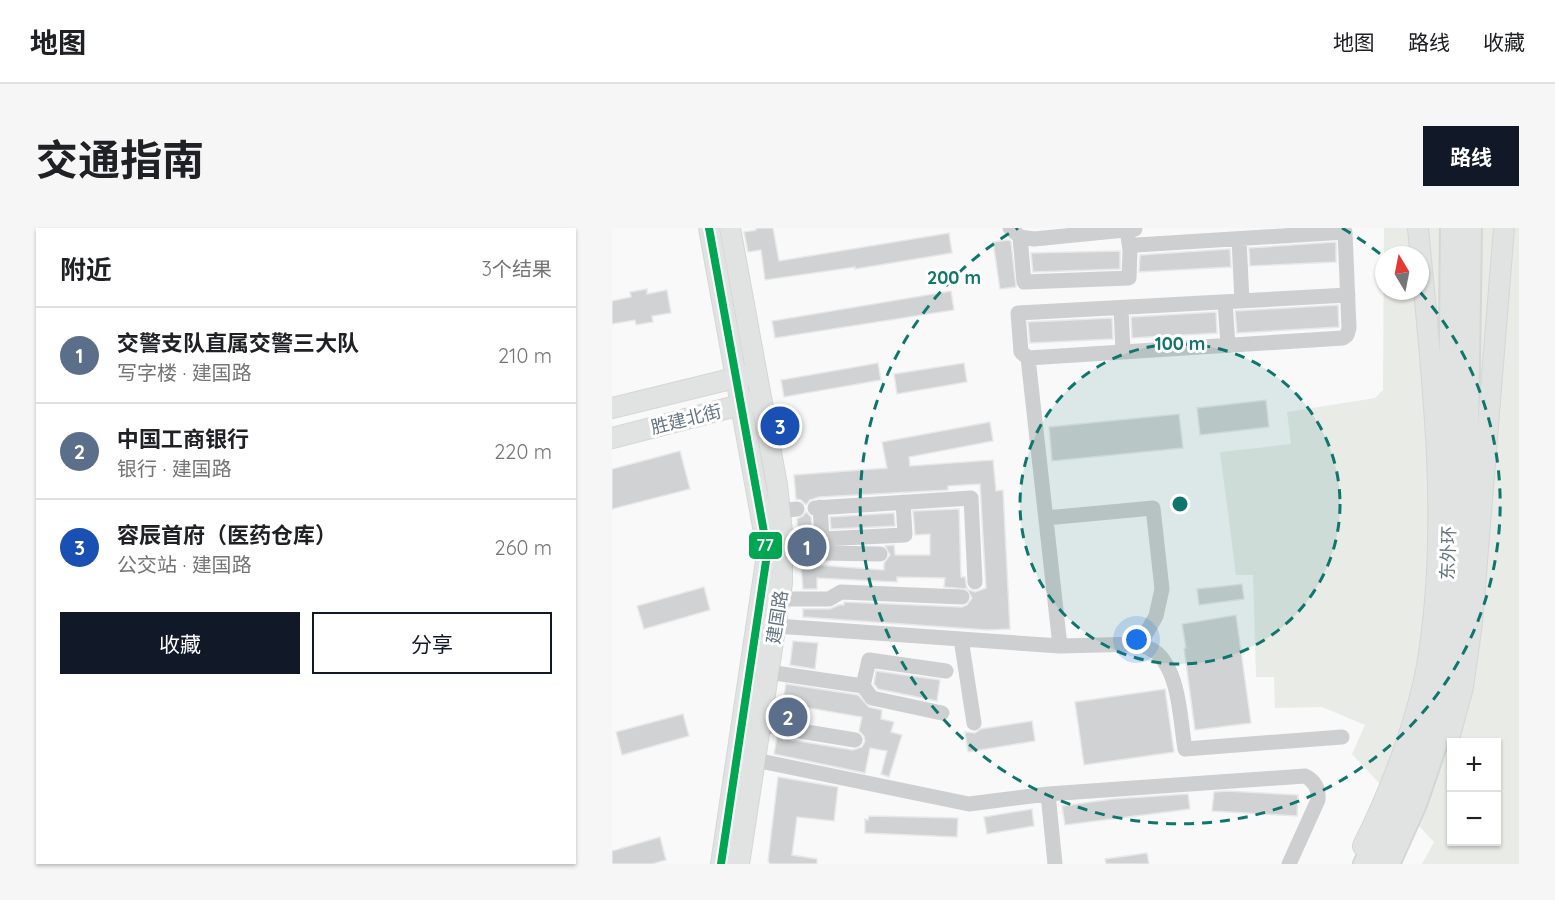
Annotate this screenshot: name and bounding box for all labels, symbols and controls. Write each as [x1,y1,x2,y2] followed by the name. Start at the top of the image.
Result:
[30,25,86,60] text: 地图
[1333,29,1375,55] text: 地图
[1408,29,1450,55] text: 路线
[1483,29,1525,55] text: 收藏
[1423,126,1519,186] button: 路线
[36,133,204,186] text: 交通指南
[1375,246,1429,300] north arrow
[60,253,112,286] text: 附近
[482,256,552,281] text: 3个结果
[927,266,981,289] text: 200 m
[117,329,359,357] text: 交警支队直属交警三大队
[1155,332,1205,355] text: 100 m
[76,343,83,368] text: 1
[498,343,552,368] text: 210 m
[117,360,252,385] text: 写字楼 · 建国路
[648,399,724,439] street label: 胜建北街
[760,404,800,448] pin: 3
[117,425,249,453] text: 中国工商银行
[74,439,85,464] text: 2
[494,439,552,464] text: 220 m
[117,456,232,481] text: 银行 · 建国路
[1170,494,1190,514] centre of rings
[117,521,337,549] text: 容辰首府（医药仓库）
[788,524,826,570] pin: 1
[1436,526,1460,580] street label: 东外环
[748,531,783,560] line badge: 77
[74,535,85,560] text: 3
[495,535,552,560] text: 260 m
[756,535,774,555] text: 77
[117,552,252,577] text: 公交站 · 建国路
[761,589,793,645] street label: 建国路
[60,612,300,674] button: 收藏
[312,612,552,674] button: 分享
[1122,625,1151,654] your location
[768,694,807,740] pin: 2
[1447,738,1501,846] map controls
[1447,738,1501,792] button: +
[1447,792,1501,846] button: −

